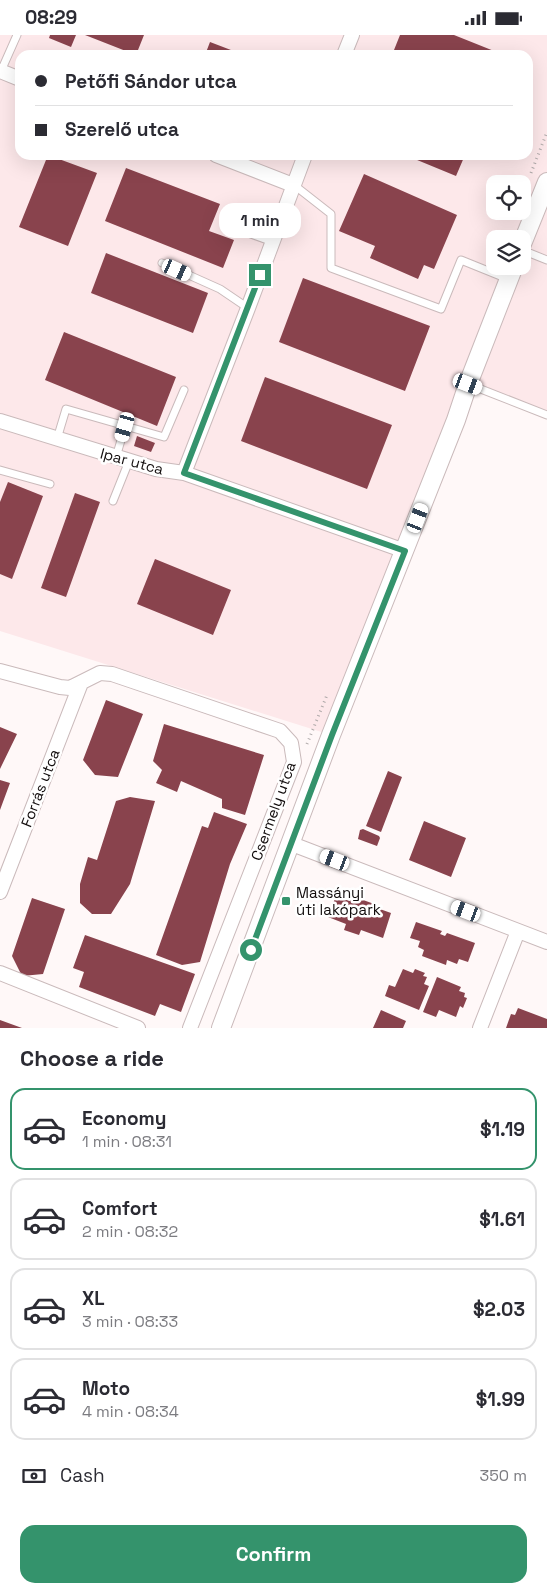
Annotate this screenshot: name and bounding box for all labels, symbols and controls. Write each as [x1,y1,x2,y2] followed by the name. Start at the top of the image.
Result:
[25,5,77,30] text: 08:29
[65,69,237,94] text: Petőfi Sándor utca
[65,117,179,142] text: Szerelő utca
[486,175,531,275] map controls
[486,175,531,220] button: locate
[219,203,301,237] callout: 1 min
[240,210,280,231] text: 1 min
[486,230,531,275] button: layers
[160,257,193,283] car
[249,264,271,286] route end
[451,372,484,396] car
[113,411,136,443] car
[98,443,166,479] street label: Ipar utca
[405,501,430,535] car
[16,746,64,830] street label: Forrás utca
[246,759,300,863] street label: Csermely utca
[318,848,351,872] car
[296,883,381,919] place label: Massányi úti lakópark
[280,895,292,907] marker: Massányi úti lakópark
[449,899,482,923] car
[240,939,262,961] route start
[20,1044,164,1072] text: Choose a ride
[82,1106,166,1131] text: Economy
[22,1107,67,1152] icon: car
[480,1117,525,1142] text: $1.19
[82,1131,172,1152] text: 1 min · 08:31
[82,1196,158,1221] text: Comfort
[22,1197,67,1242] icon: car
[479,1207,525,1232] text: $1.61
[82,1221,178,1242] text: 2 min · 08:32
[82,1286,105,1311] text: XL
[22,1287,67,1332] icon: car
[473,1297,525,1322] text: $2.03
[82,1311,178,1332] text: 3 min · 08:33
[82,1376,130,1401] text: Moto
[22,1377,67,1422] icon: car
[476,1387,525,1412] text: $1.99
[82,1401,179,1422] text: 4 min · 08:34
[20,1462,48,1490] icon: cash
[60,1463,105,1488] text: Cash
[480,1465,527,1486] text: 350 m
[20,1525,527,1583] button: Confirm

